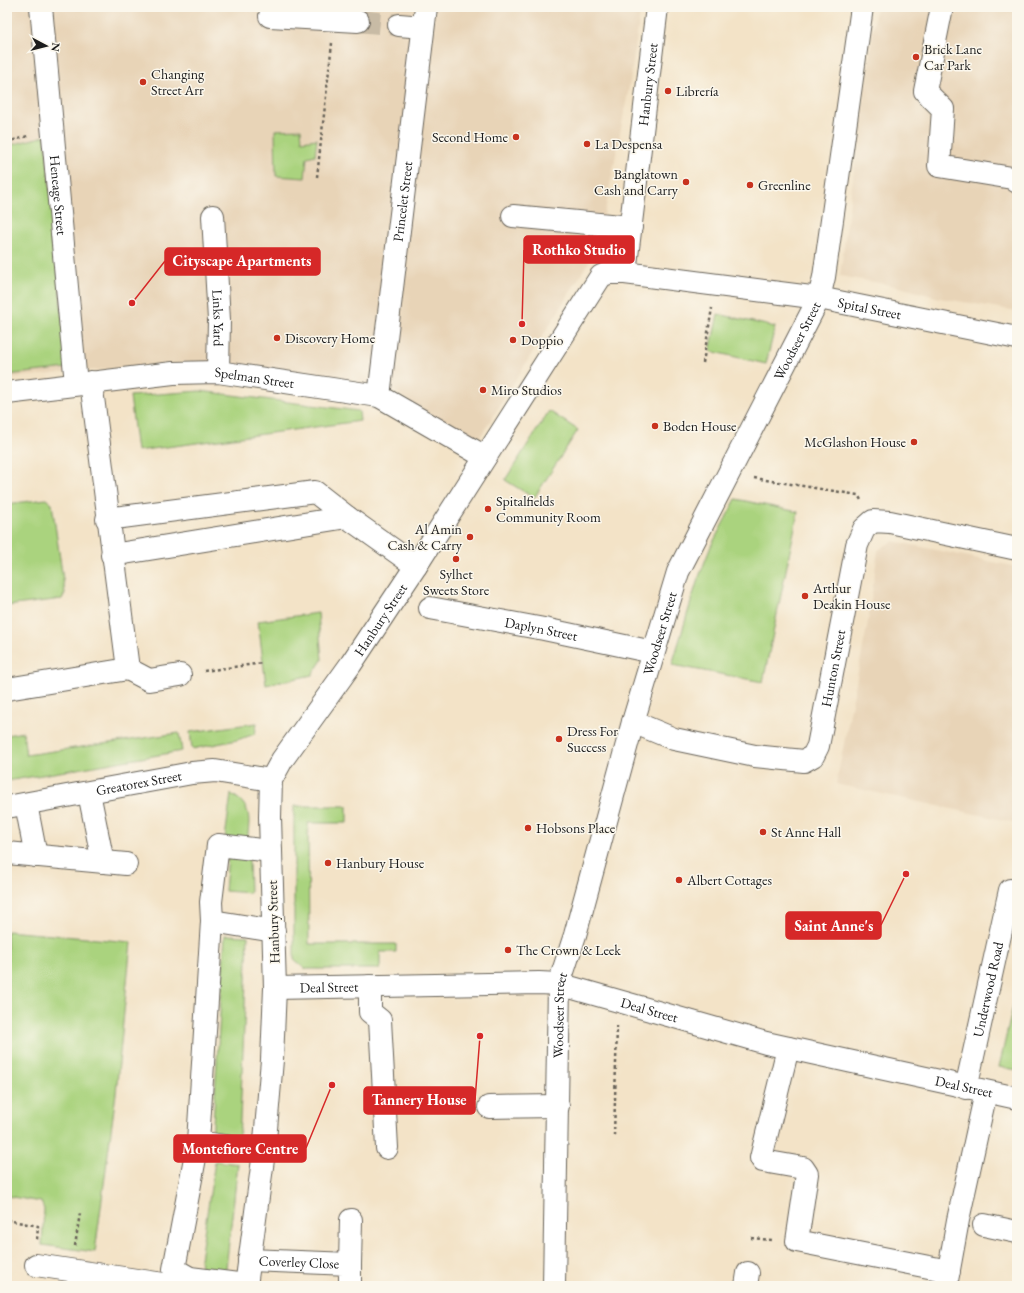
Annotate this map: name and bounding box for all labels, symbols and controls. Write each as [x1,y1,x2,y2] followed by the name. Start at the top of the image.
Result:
[26,26,66,66] north arrow
[924,40,983,74] place label: Brick Lane Car Park
[634,41,662,127] street label: Hanbury Street
[48,42,63,53] text: N
[911,52,921,62] marker: Brick Lane Car Park
[151,65,205,99] place label: Changing Street Arr
[138,77,148,87] marker: Changing Street Arr
[676,82,719,100] place label: Librería
[663,86,673,96] marker: Librería
[432,128,509,146] place label: Second Home
[511,132,521,142] marker: Second Home
[595,135,663,153] place label: La Despensa
[582,139,592,149] marker: La Despensa
[46,154,71,237] street label: Heneage Street
[389,160,416,243] street label: Princelet Street
[594,165,679,199] place label: Banglatown Cash and Carry
[758,176,811,194] place label: Greenline
[681,177,691,187] marker: Banglatown Cash and Carry
[745,180,755,190] marker: Greenline
[524,236,634,263] callout: Rothko Studio
[532,240,626,259] text: Rothko Studio
[165,248,320,275] callout: Cityscape Apartments
[173,251,311,270] text: Cityscape Apartments
[208,289,228,347] street label: Links Yard
[836,293,903,324] street label: Spital Street
[769,298,825,383] street label: Woodseer Street
[285,329,376,347] place label: Discovery Home
[521,331,563,349] place label: Doppio
[272,333,282,343] marker: Discovery Home
[508,335,518,345] marker: Doppio
[215,363,296,392] street label: Spelman Street
[491,381,562,399] place label: Miro Studios
[478,385,488,395] marker: Miro Studios
[663,417,737,435] place label: Boden House
[650,421,660,431] marker: Boden House
[804,433,907,451] place label: McGlashon House
[909,437,919,447] marker: McGlashon House
[496,492,601,526] place label: Spitalfields Community Room
[483,504,493,514] marker: Spitalfields Community Room
[388,520,463,554] place label: Al Amin Cash & Carry
[465,532,475,542] marker: Al Amin Cash & Carry
[451,554,461,564] marker: Sylhet Sweets Store
[423,565,490,599] place label: Sylhet Sweets Store
[350,579,411,659] street label: Hanbury Street
[812,579,891,613] place label: Arthur Deakin House
[639,589,681,677] street label: Woodseer Street
[800,591,810,601] marker: Arthur Deakin House
[503,613,580,645] street label: Daplyn Street
[817,627,849,709] street label: Hunton Street
[567,722,618,756] place label: Dress For Success
[554,734,564,744] marker: Dress For Success
[94,766,184,799] street label: Greatorex Street
[536,819,616,837] place label: Hobsons Place
[523,823,533,833] marker: Hobsons Place
[771,823,842,841] place label: St Anne Hall
[758,827,768,837] marker: St Anne Hall
[336,854,425,872] place label: Hanbury House
[323,858,333,868] marker: Hanbury House
[686,871,772,889] place label: Albert Cottages
[674,875,684,885] marker: Albert Cottages
[263,879,283,964] street label: Hanbury Street
[786,912,881,939] callout: Saint Anne's
[795,916,873,935] text: Saint Anne's
[969,939,1007,1039] street label: Underwood Road
[516,941,621,959] place label: The Crown & Leek
[503,945,513,955] marker: The Crown & Leek
[549,969,571,1058] street label: Woodseer Street
[300,977,359,997] street label: Deal Street
[619,993,681,1027] street label: Deal Street
[933,1071,995,1102] street label: Deal Street
[364,1087,475,1114] callout: Tannery House
[371,1090,467,1109] text: Tannery House
[174,1135,306,1162] callout: Montefiore Centre
[182,1139,298,1158] text: Montefiore Centre
[258,1251,340,1273] street label: Coverley Close

